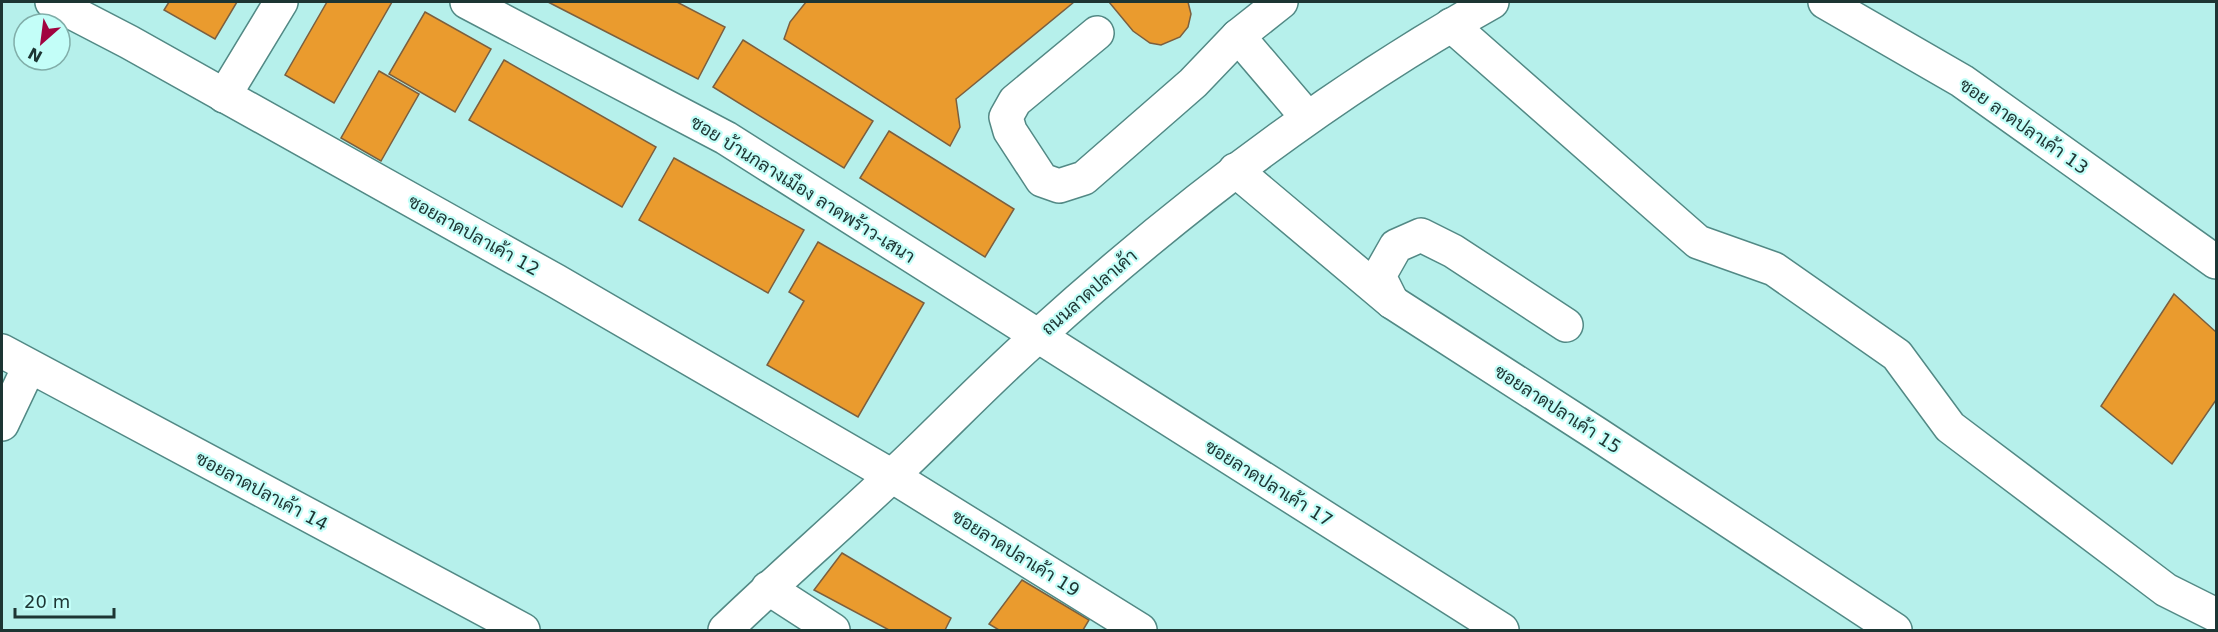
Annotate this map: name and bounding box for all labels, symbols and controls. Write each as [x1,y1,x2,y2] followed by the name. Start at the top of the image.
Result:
[12,12,72,72] north arrow
[25,43,46,66] text: N
[1956,73,2093,178] street label: ซอย ลาดปลาเค้า 13
[687,110,920,267] street label: ซอย บ้านกลางเมือง ลาดพร้าว-เสนา
[405,189,544,280] street label: ซอยลาดปลาเค้า 12
[1036,244,1141,339] street label: ถนนลาดปลาเค้า
[1491,359,1626,458] street label: ซอยลาดปลาเค้า 15
[1201,434,1337,531] street label: ซอยลาดปลาเค้า 17
[192,446,332,535] street label: ซอยลาดปลาเค้า 14
[948,504,1084,601] street label: ซอยลาดปลาเค้า 19
[15,581,114,619] scale bar
[24,591,70,612] text: 20 m

